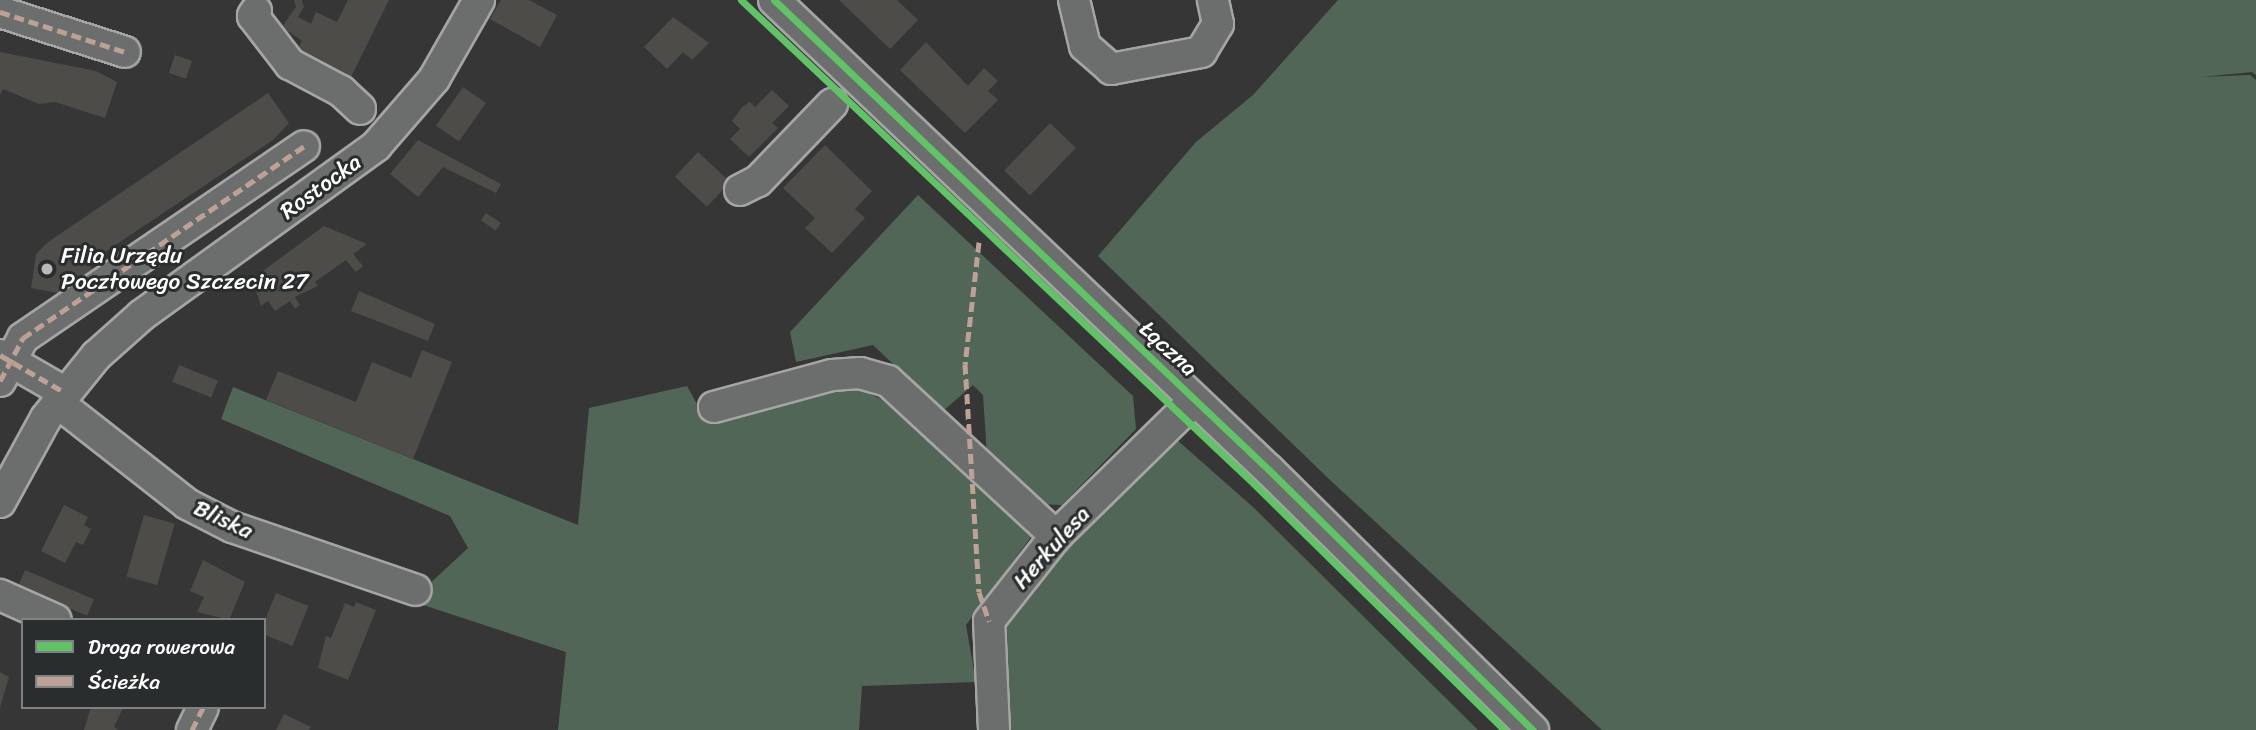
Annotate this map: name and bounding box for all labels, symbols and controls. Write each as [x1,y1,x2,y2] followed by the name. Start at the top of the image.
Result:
[275,148,367,226] street label: Rostocka
[61,242,308,296] place label: Filia Urzędu Pocztowego Szczecin 27
[39,261,55,277] marker: Filia Urzędu Pocztowego Szczecin 27
[1133,316,1203,382] street label: Łączna
[189,494,257,546] street label: Bliska
[1008,501,1096,595] street label: Herkulesa
[21,618,266,709] legend
[88,628,235,666] text: Droga rowerowa
[88,663,160,701] text: Ścieżka

